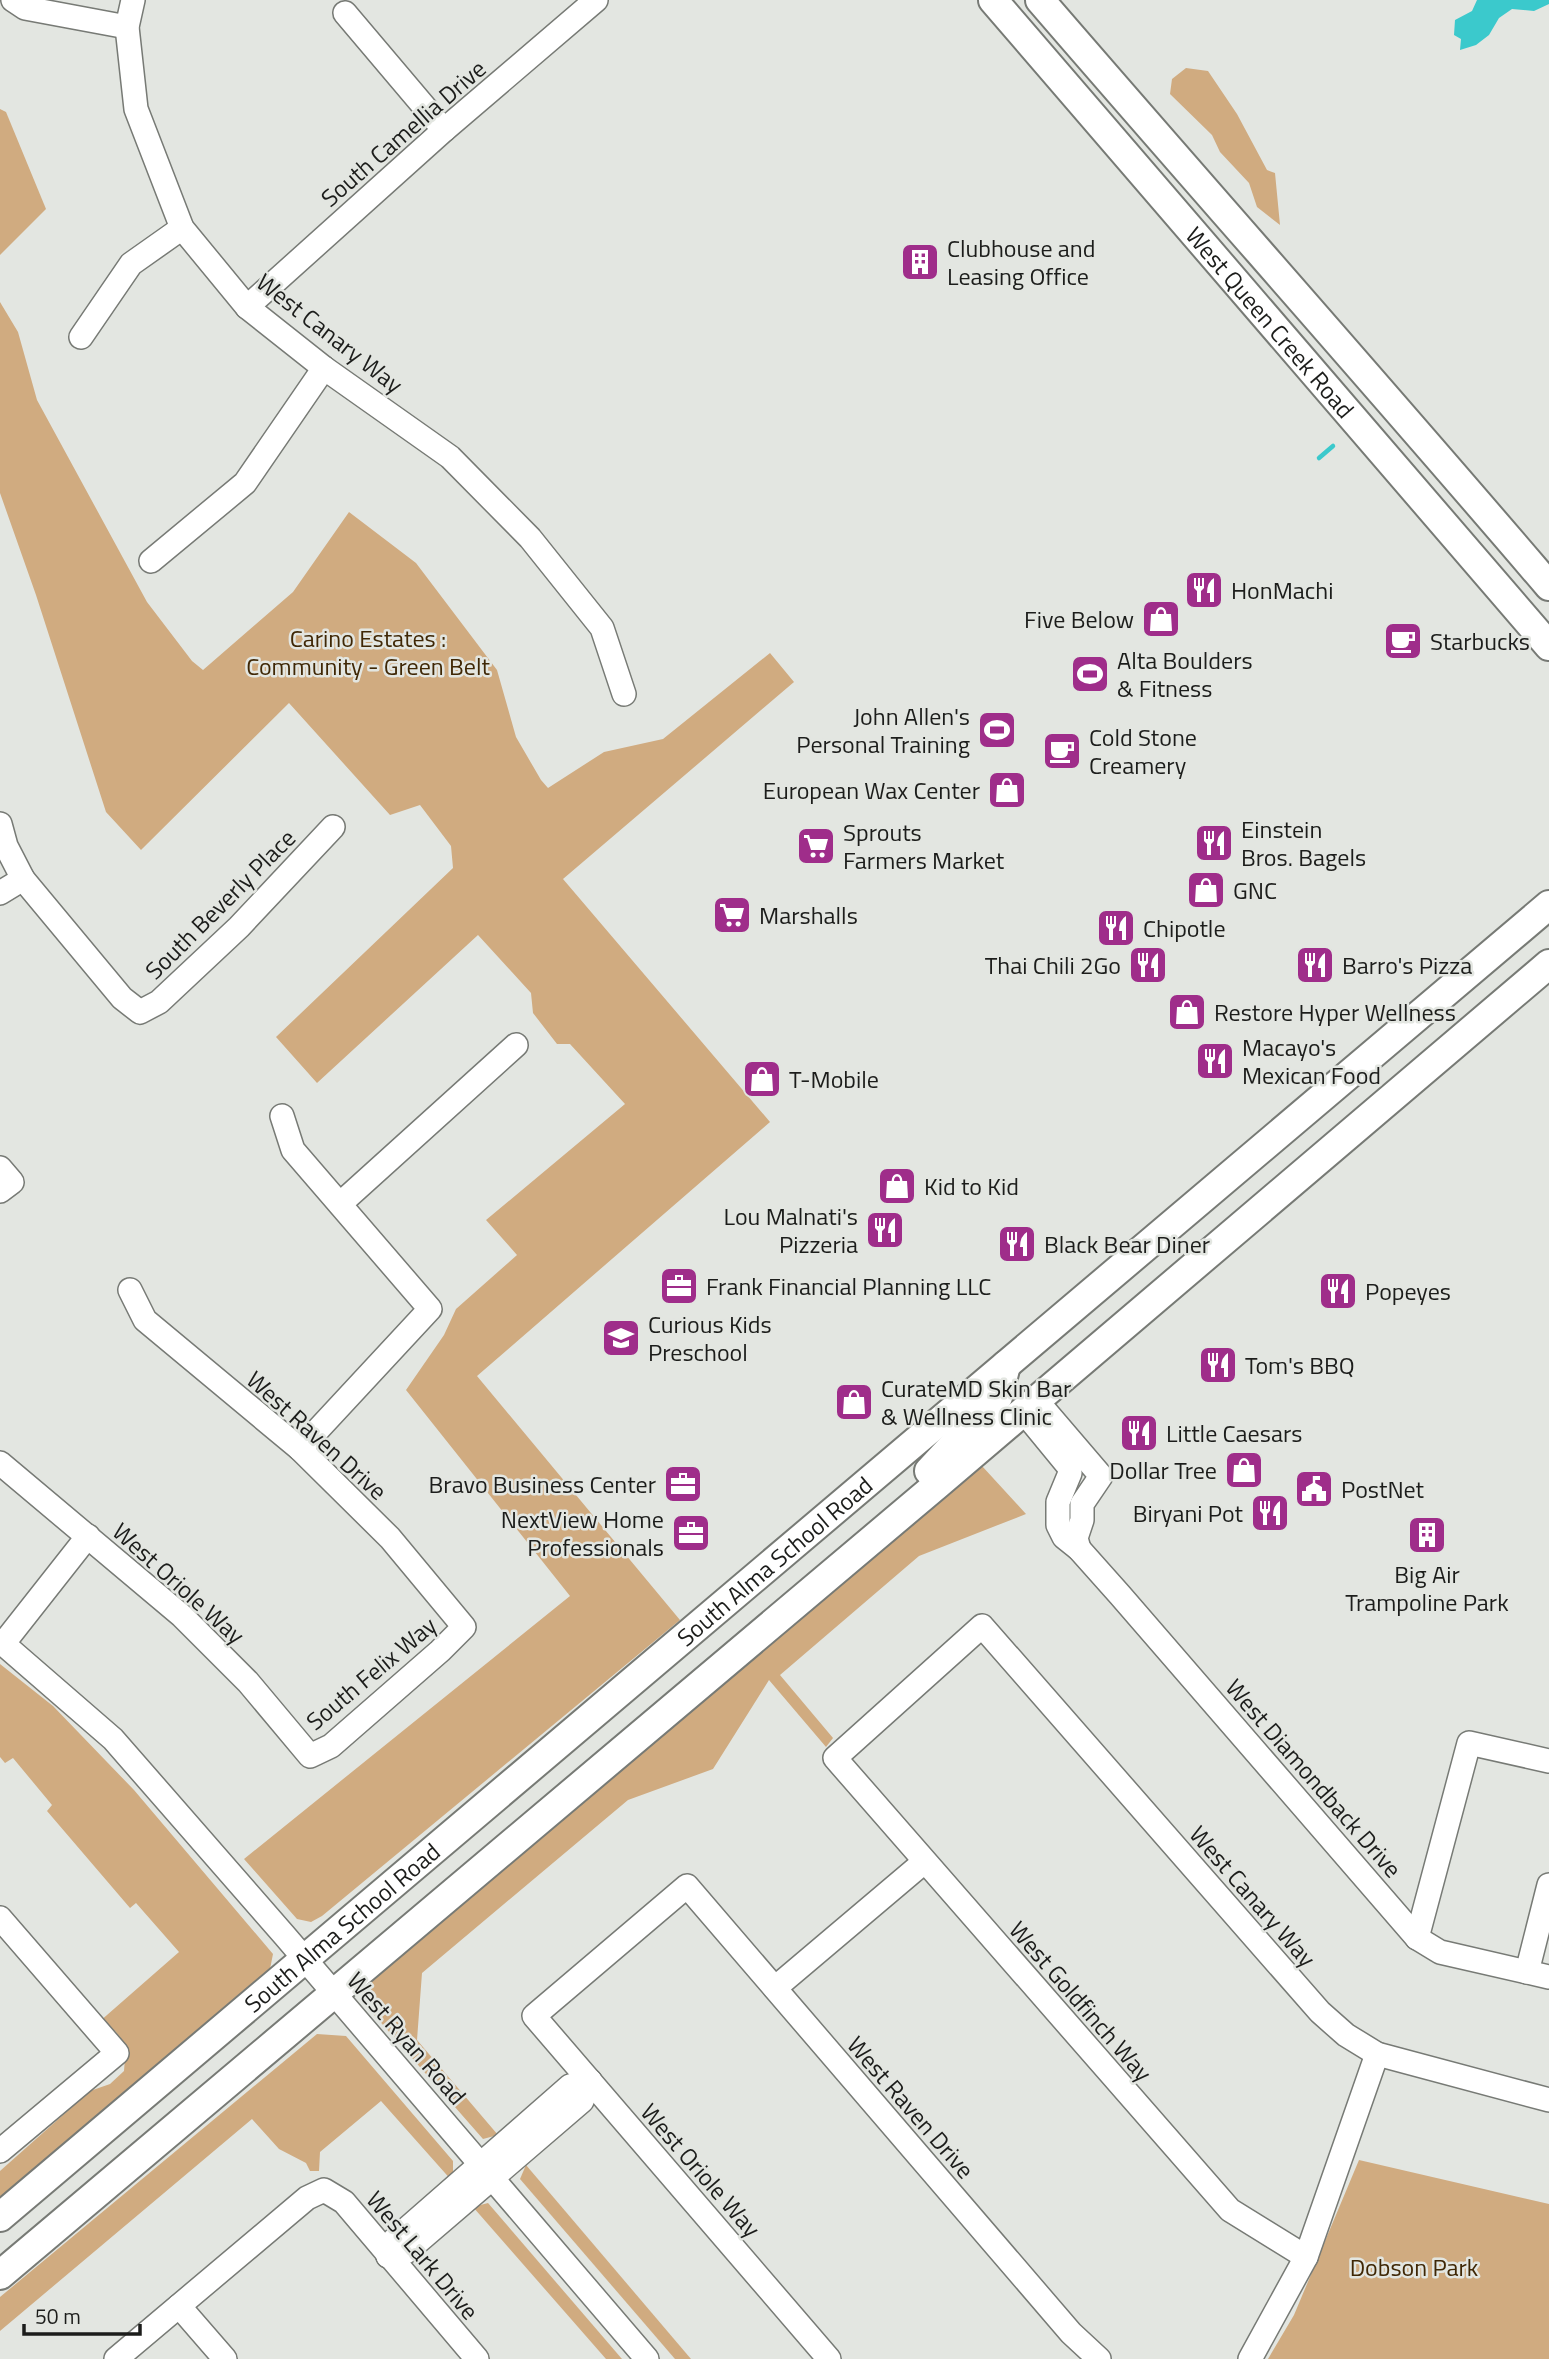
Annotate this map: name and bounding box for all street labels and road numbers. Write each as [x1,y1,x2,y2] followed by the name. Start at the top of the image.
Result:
[313,51,493,215] street label: South Camellia Drive
[1177,218,1363,426] street label: West Queen Creek Road
[249,264,411,402] street label: West Canary Way
[137,821,303,987] street label: South Beverly Place
[239,1362,395,1508] street label: West Raven Drive
[669,1467,880,1655] street label: South Alma School Road
[105,1514,253,1653] street label: West Oriole Way
[298,1607,444,1738] street label: South Felix Way
[1217,1671,1411,1885] street label: West Diamondback Drive
[1181,1817,1325,1975] street label: West Canary Way
[236,1834,448,2021] street label: South Alma School Road
[1001,1913,1161,2090] street label: West Goldfinch Way
[339,1964,475,2112] street label: West Ryan Road
[839,2028,983,2186] street label: West Raven Drive
[633,2095,770,2245] street label: West Oriole Way
[358,2183,488,2327] street label: West Lark Drive

